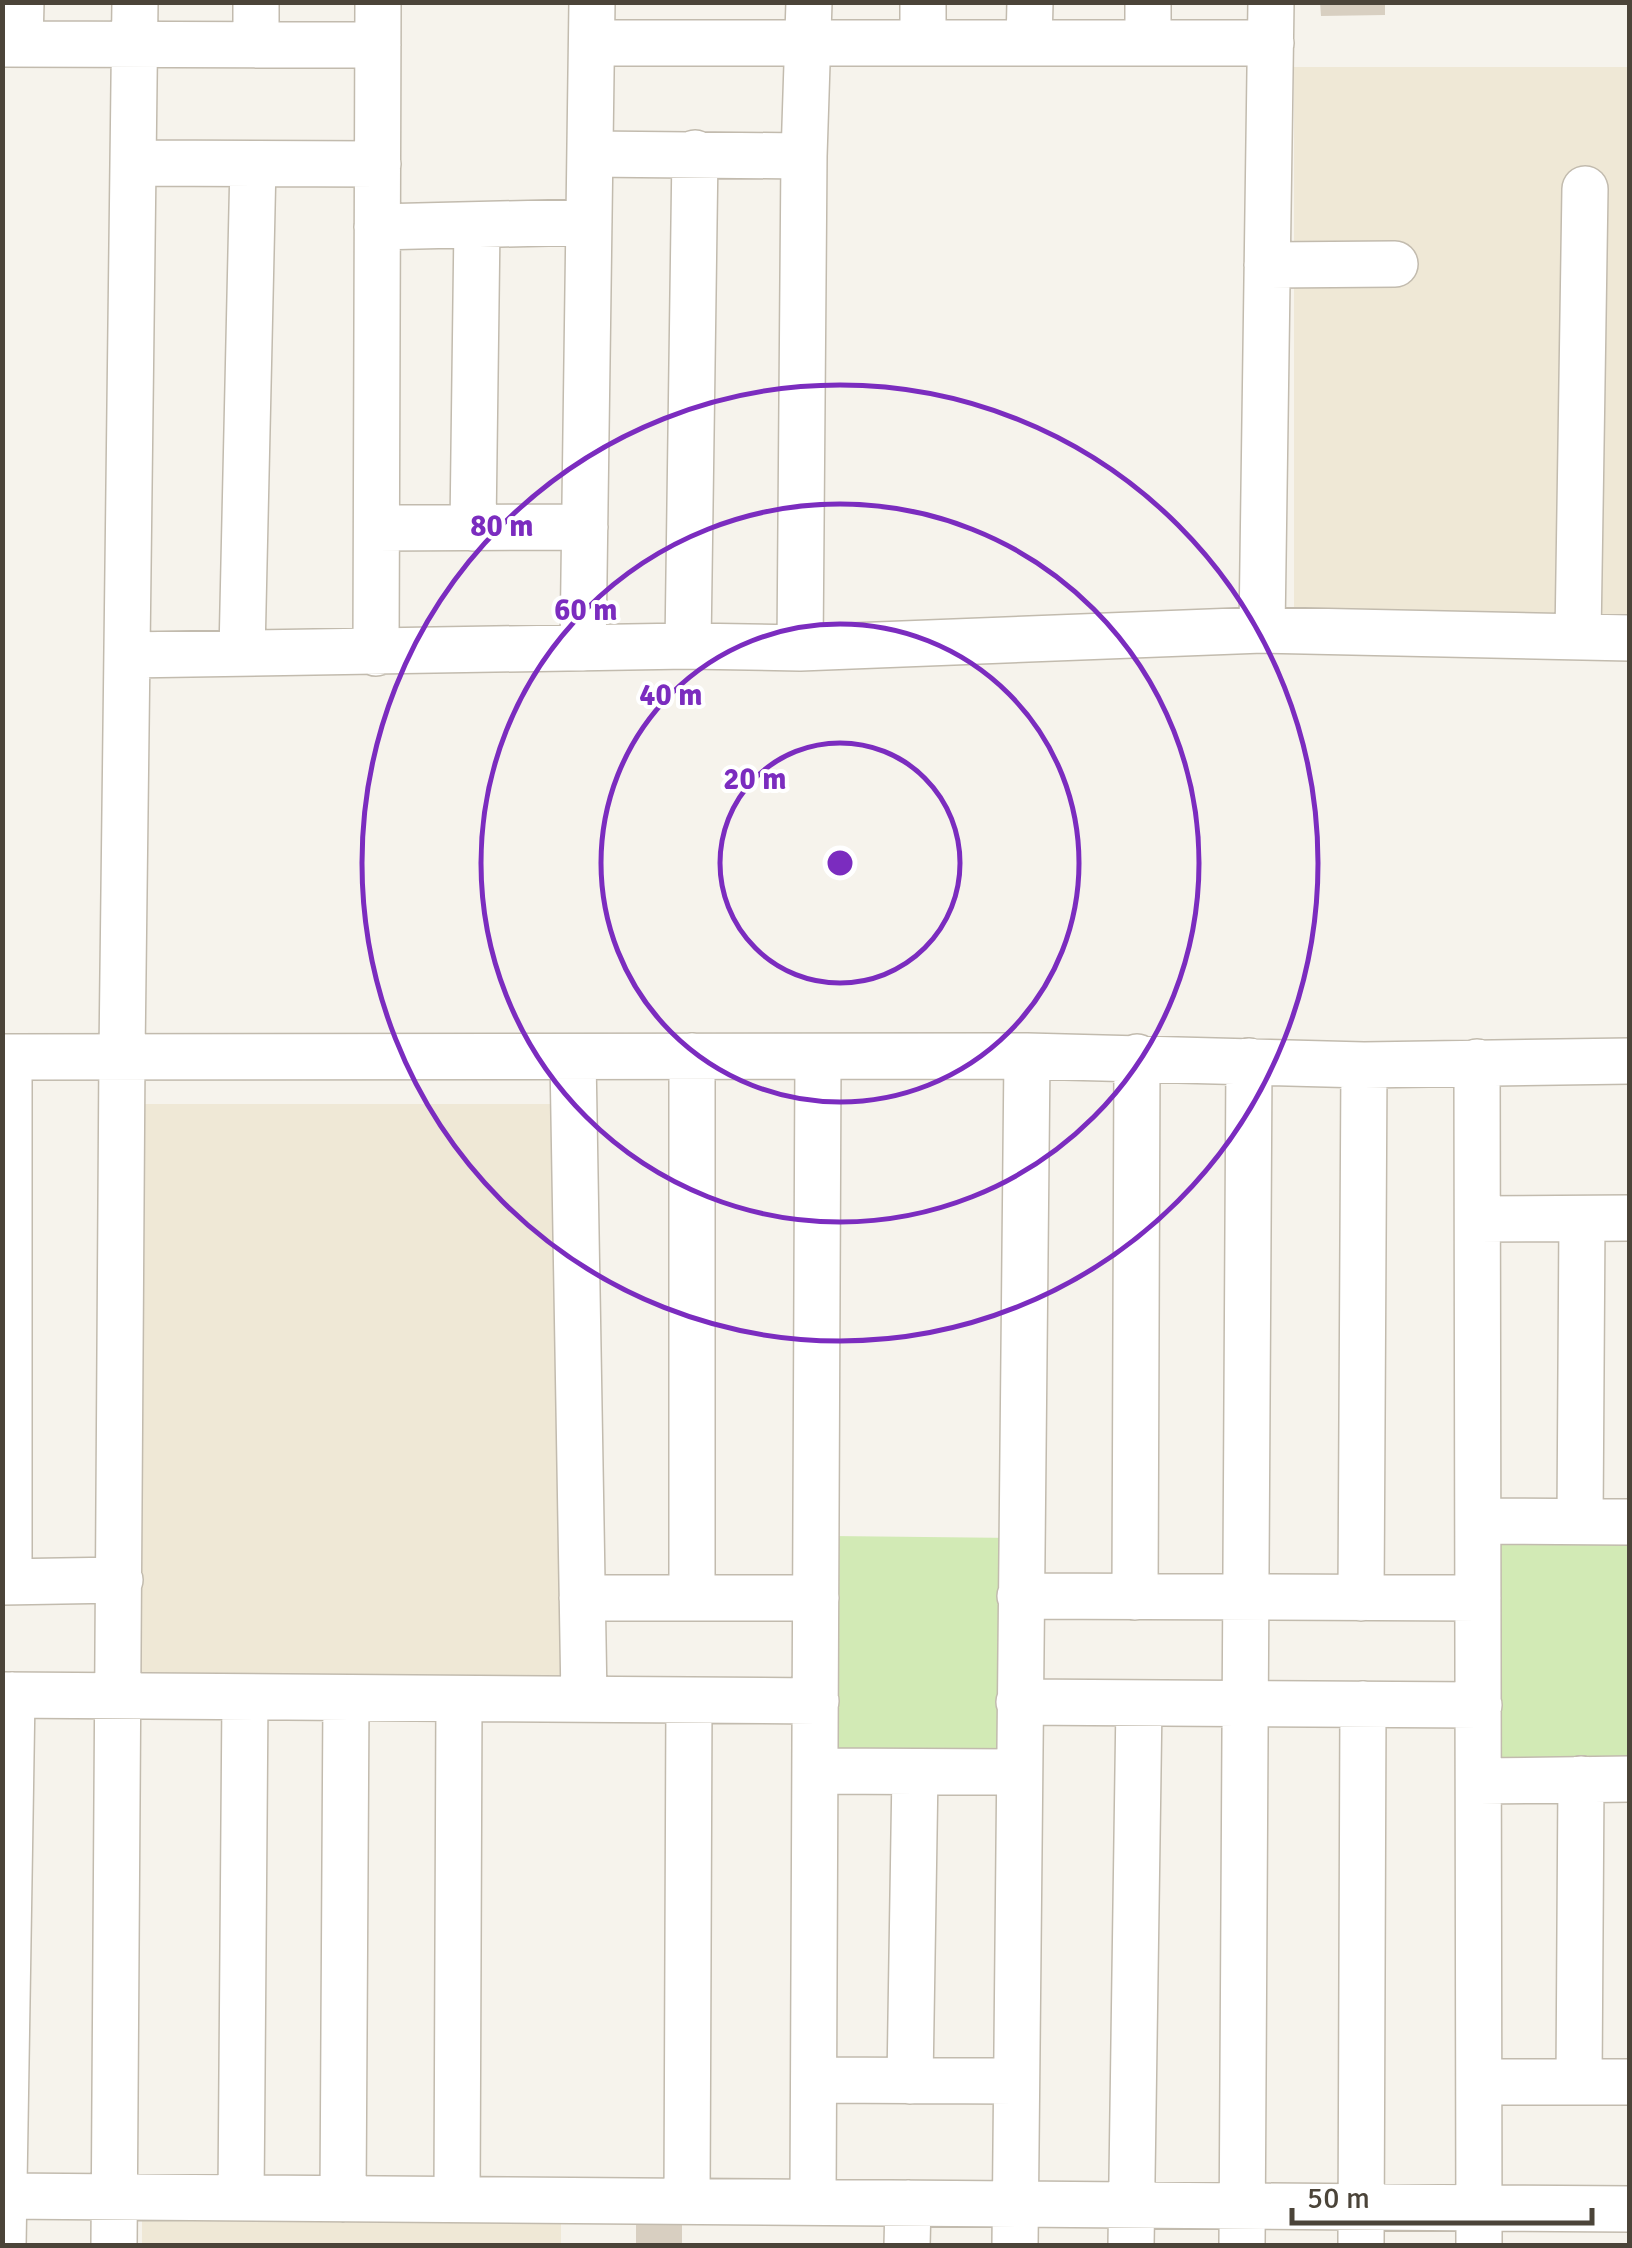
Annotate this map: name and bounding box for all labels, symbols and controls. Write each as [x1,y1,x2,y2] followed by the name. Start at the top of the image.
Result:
[470,508,534,545] text: 80 m
[554,592,618,629] text: 60 m
[639,677,703,714] text: 40 m
[723,761,787,798] text: 20 m
[822,845,858,881] centre of rings
[1292,2163,1592,2225] scale bar
[1307,2180,1370,2217] text: 50 m

